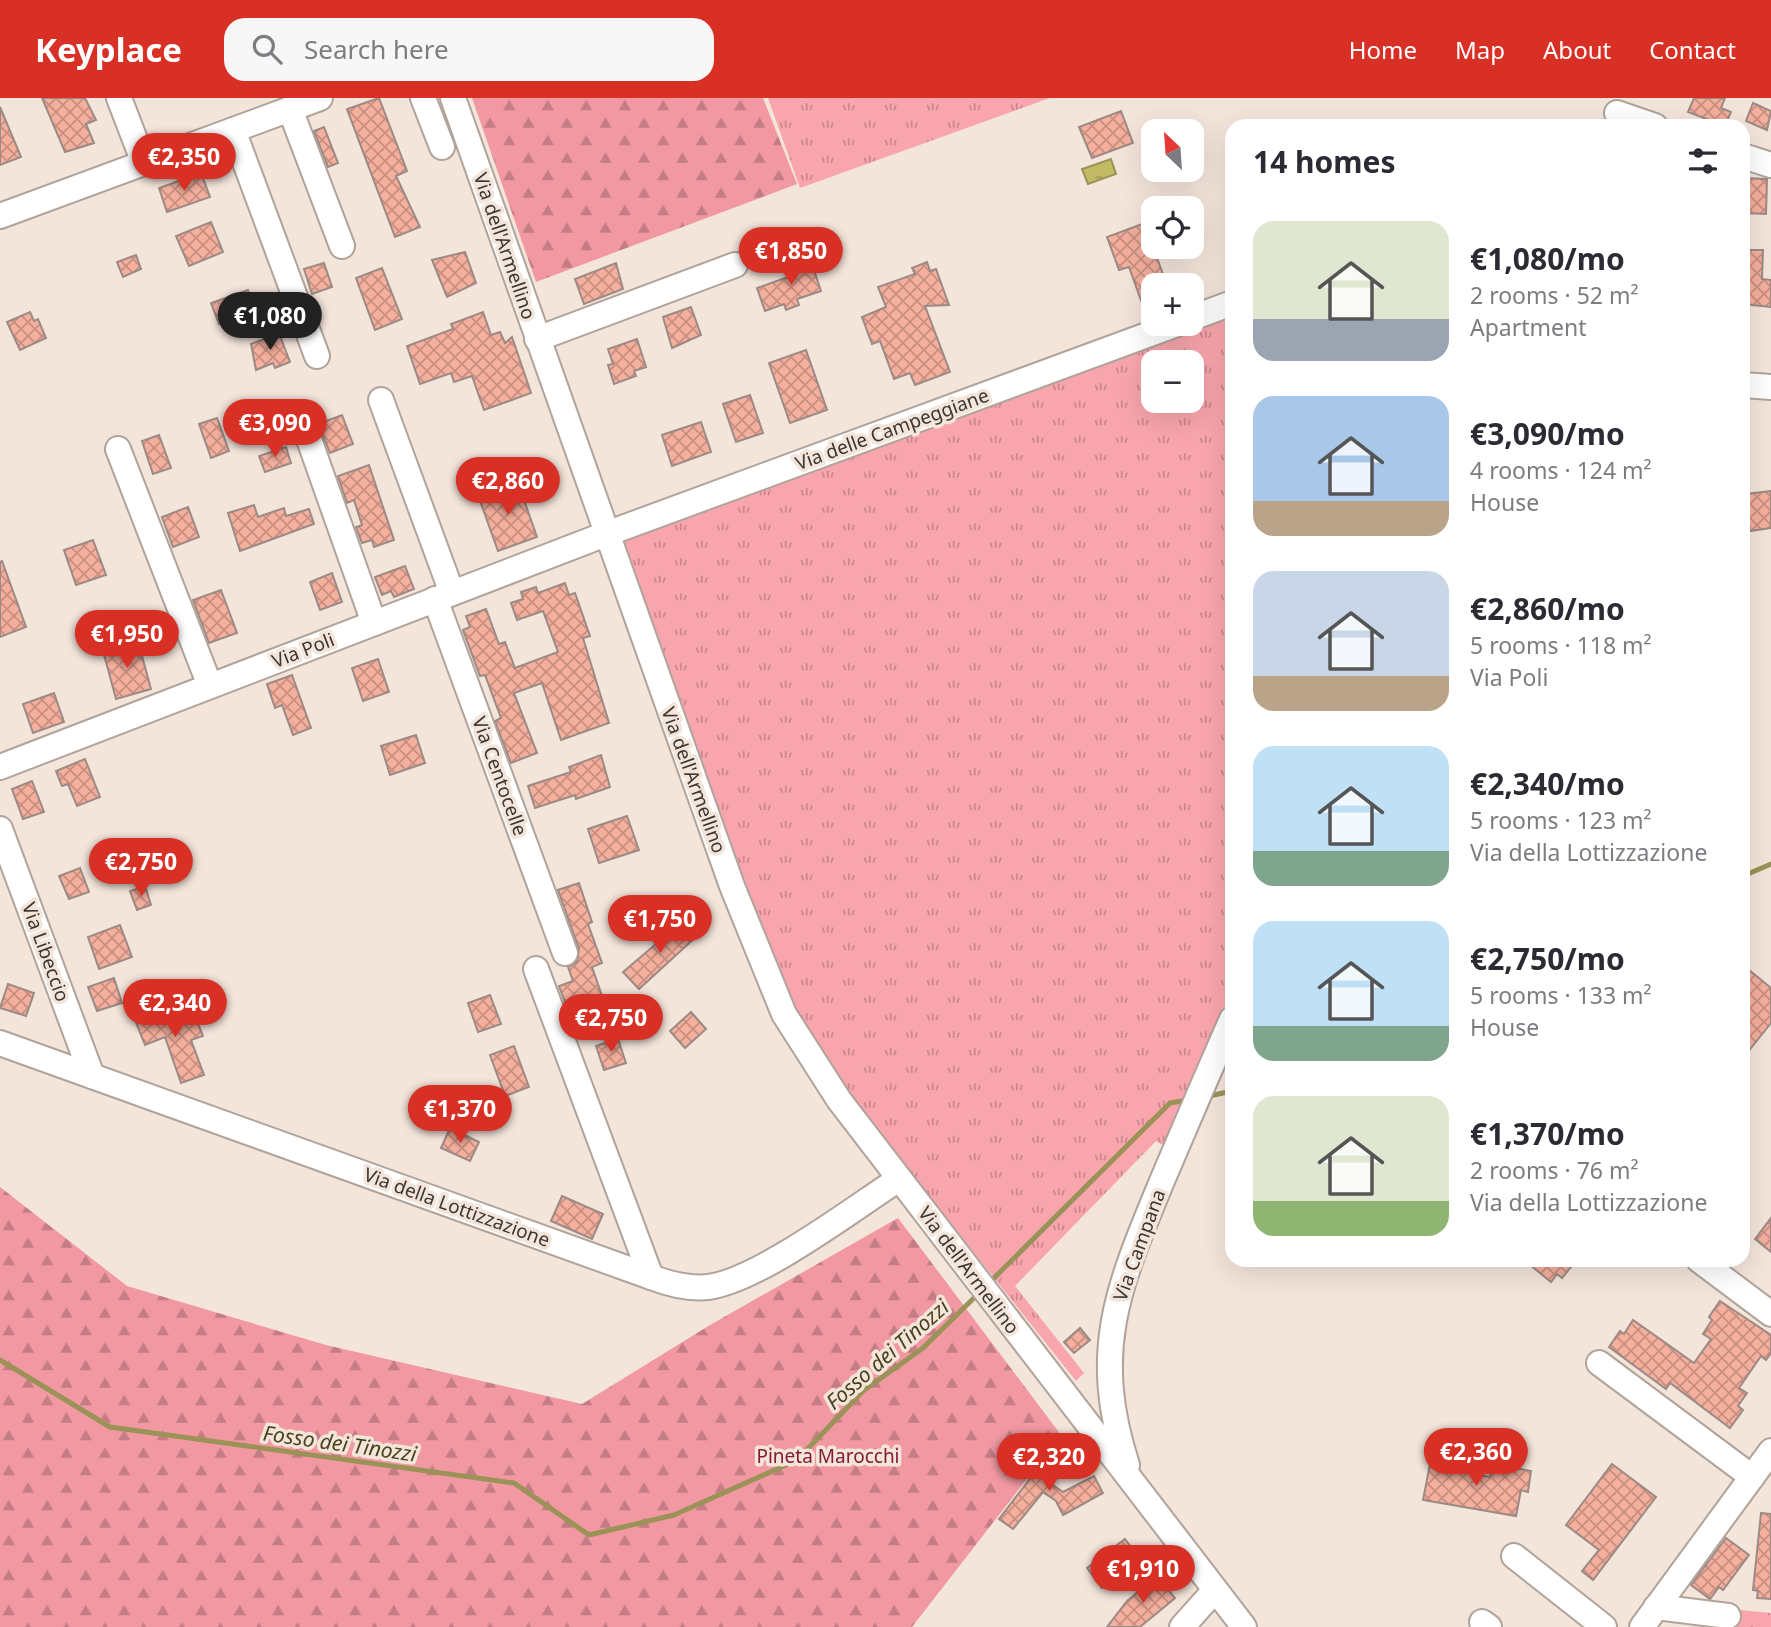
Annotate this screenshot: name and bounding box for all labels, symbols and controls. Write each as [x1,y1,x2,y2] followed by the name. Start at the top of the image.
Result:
[224,18,714,81] search box
[35,27,182,72] text: Keyplace
[248,30,286,68] icon: search
[304,31,449,67] text: Search here
[1349,33,1417,66] text: Home
[1455,33,1505,66] text: Map
[1543,33,1611,66] text: About
[1649,33,1736,66] text: Contact
[1141,119,1204,182] north arrow
[1141,119,1204,413] map controls
[127,134,241,193] pin: €2,350
[148,140,220,172] text: €2,350
[1253,141,1396,182] text: 14 homes
[1684,142,1722,180] icon: filters
[468,169,542,323] street label: Via dell'Armellino
[1141,196,1204,259] button: locate
[734,228,848,287] pin: €1,850
[755,234,827,266] text: €1,850
[1470,238,1625,279] text: €1,080/mo
[1309,249,1393,333] icon: home
[1141,273,1204,336] button: +
[1470,279,1639,311] text: 2 rooms · 52 m²
[213,292,327,352] pin: €1,080
[234,299,306,331] text: €1,080
[1470,311,1587,343] text: Apartment
[1141,350,1204,413] button: −
[792,382,992,476] street label: Via delle Campeggiane
[218,400,332,459] pin: €3,090
[239,406,311,438] text: €3,090
[1470,413,1625,454] text: €3,090/mo
[1309,424,1393,508] icon: home
[1470,454,1652,486] text: 4 rooms · 124 m²
[451,458,565,517] pin: €2,860
[472,464,544,496] text: €2,860
[1470,486,1539,518] text: House
[1470,588,1625,629] text: €2,860/mo
[1309,599,1393,683] icon: home
[70,610,184,670] pin: €1,950
[91,617,163,649] text: €1,950
[268,626,338,674] street label: Via Poli
[1470,629,1652,661] text: 5 rooms · 118 m²
[1470,661,1548,693] text: Via Poli
[656,703,732,857] street label: Via dell'Armellino
[466,713,534,839] street label: Via Centocelle
[1470,763,1625,804] text: €2,340/mo
[1309,774,1393,858] icon: home
[1470,804,1652,836] text: 5 rooms · 123 m²
[1470,836,1707,868] text: Via della Lottizzazione
[84,838,198,898] pin: €2,750
[105,845,177,877] text: €2,750
[603,896,717,955] pin: €1,750
[16,899,76,1005] street label: Via Libeccio
[624,902,696,934] text: €1,750
[1470,938,1625,979] text: €2,750/mo
[1309,949,1393,1033] icon: home
[118,979,232,1039] pin: €2,340
[1470,979,1652,1011] text: 5 rooms · 133 m²
[139,986,211,1018] text: €2,340
[554,995,668,1054] pin: €2,750
[575,1001,647,1033] text: €2,750
[1470,1011,1539,1043] text: House
[403,1086,517,1145] pin: €1,370
[424,1092,496,1124] text: €1,370
[1470,1113,1625,1154] text: €1,370/mo
[1309,1124,1393,1208] icon: home
[1470,1154,1639,1186] text: 2 rooms · 76 m²
[360,1161,554,1253] street label: Via della Lottizzazione
[1107,1186,1171,1304] street label: Via Campana
[1470,1186,1707,1218] text: Via della Lottizzazione
[912,1201,1026,1339] street label: Via dell'Armellino
[819,1292,955,1415] water label: Fosso dei Tinozzi
[261,1418,419,1468] water label: Fosso dei Tinozzi
[1419,1428,1533,1488] pin: €2,360
[992,1434,1106,1493] pin: €2,320
[1440,1435,1512,1467] text: €2,360
[1013,1440,1085,1472] text: €2,320
[756,1443,900,1469] park label: Pineta Marocchi
[1086,1546,1200,1605] pin: €1,910
[1107,1552,1179,1584] text: €1,910

